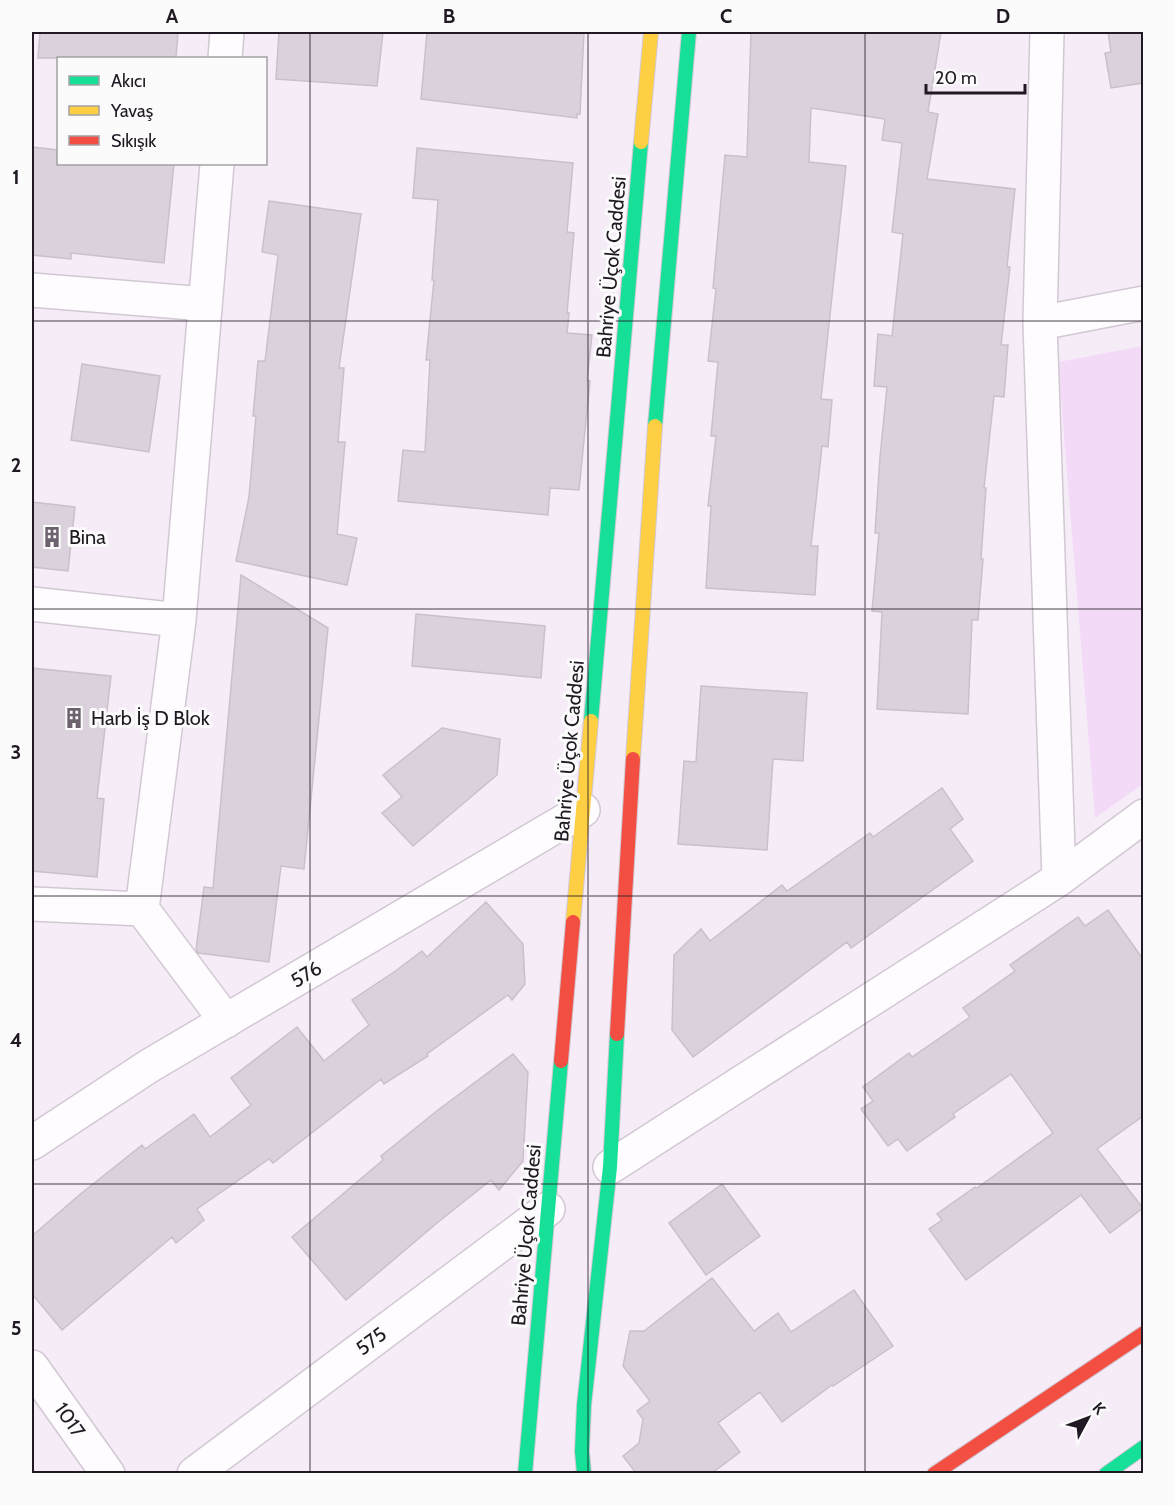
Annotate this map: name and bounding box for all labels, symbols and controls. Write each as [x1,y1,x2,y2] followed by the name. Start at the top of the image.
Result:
[166,4,179,28] text: A
[443,4,455,28] text: B
[720,4,732,28] text: C
[996,4,1010,28] text: D
[57,57,267,165] legend
[926,57,1025,95] scale bar
[935,67,977,89] text: 20 m
[111,70,146,92] text: Akıcı
[110,100,153,122] text: Yavaş
[111,130,157,152] text: Sıkışık
[12,165,20,189] text: 1
[591,175,631,359] street label: Bahriye Üçok Caddesi
[11,453,21,477] text: 2
[40,525,64,549] building icon: Bina
[69,525,106,549] place label: Bina
[549,659,589,843] street label: Bahriye Üçok Caddesi
[62,706,86,730] building icon: Harb İş D Blok
[91,706,210,730] place label: Harb İş D Blok
[11,740,21,764] text: 3
[286,956,326,992] street label: 576
[10,1028,22,1052] text: 4
[506,1143,546,1327] street label: Bahriye Üçok Caddesi
[11,1316,21,1340] text: 5
[351,1322,391,1360] street label: 575
[1058,1388,1118,1448] north arrow
[50,1398,90,1442] street label: 1017
[1088,1398,1109,1419] text: K

